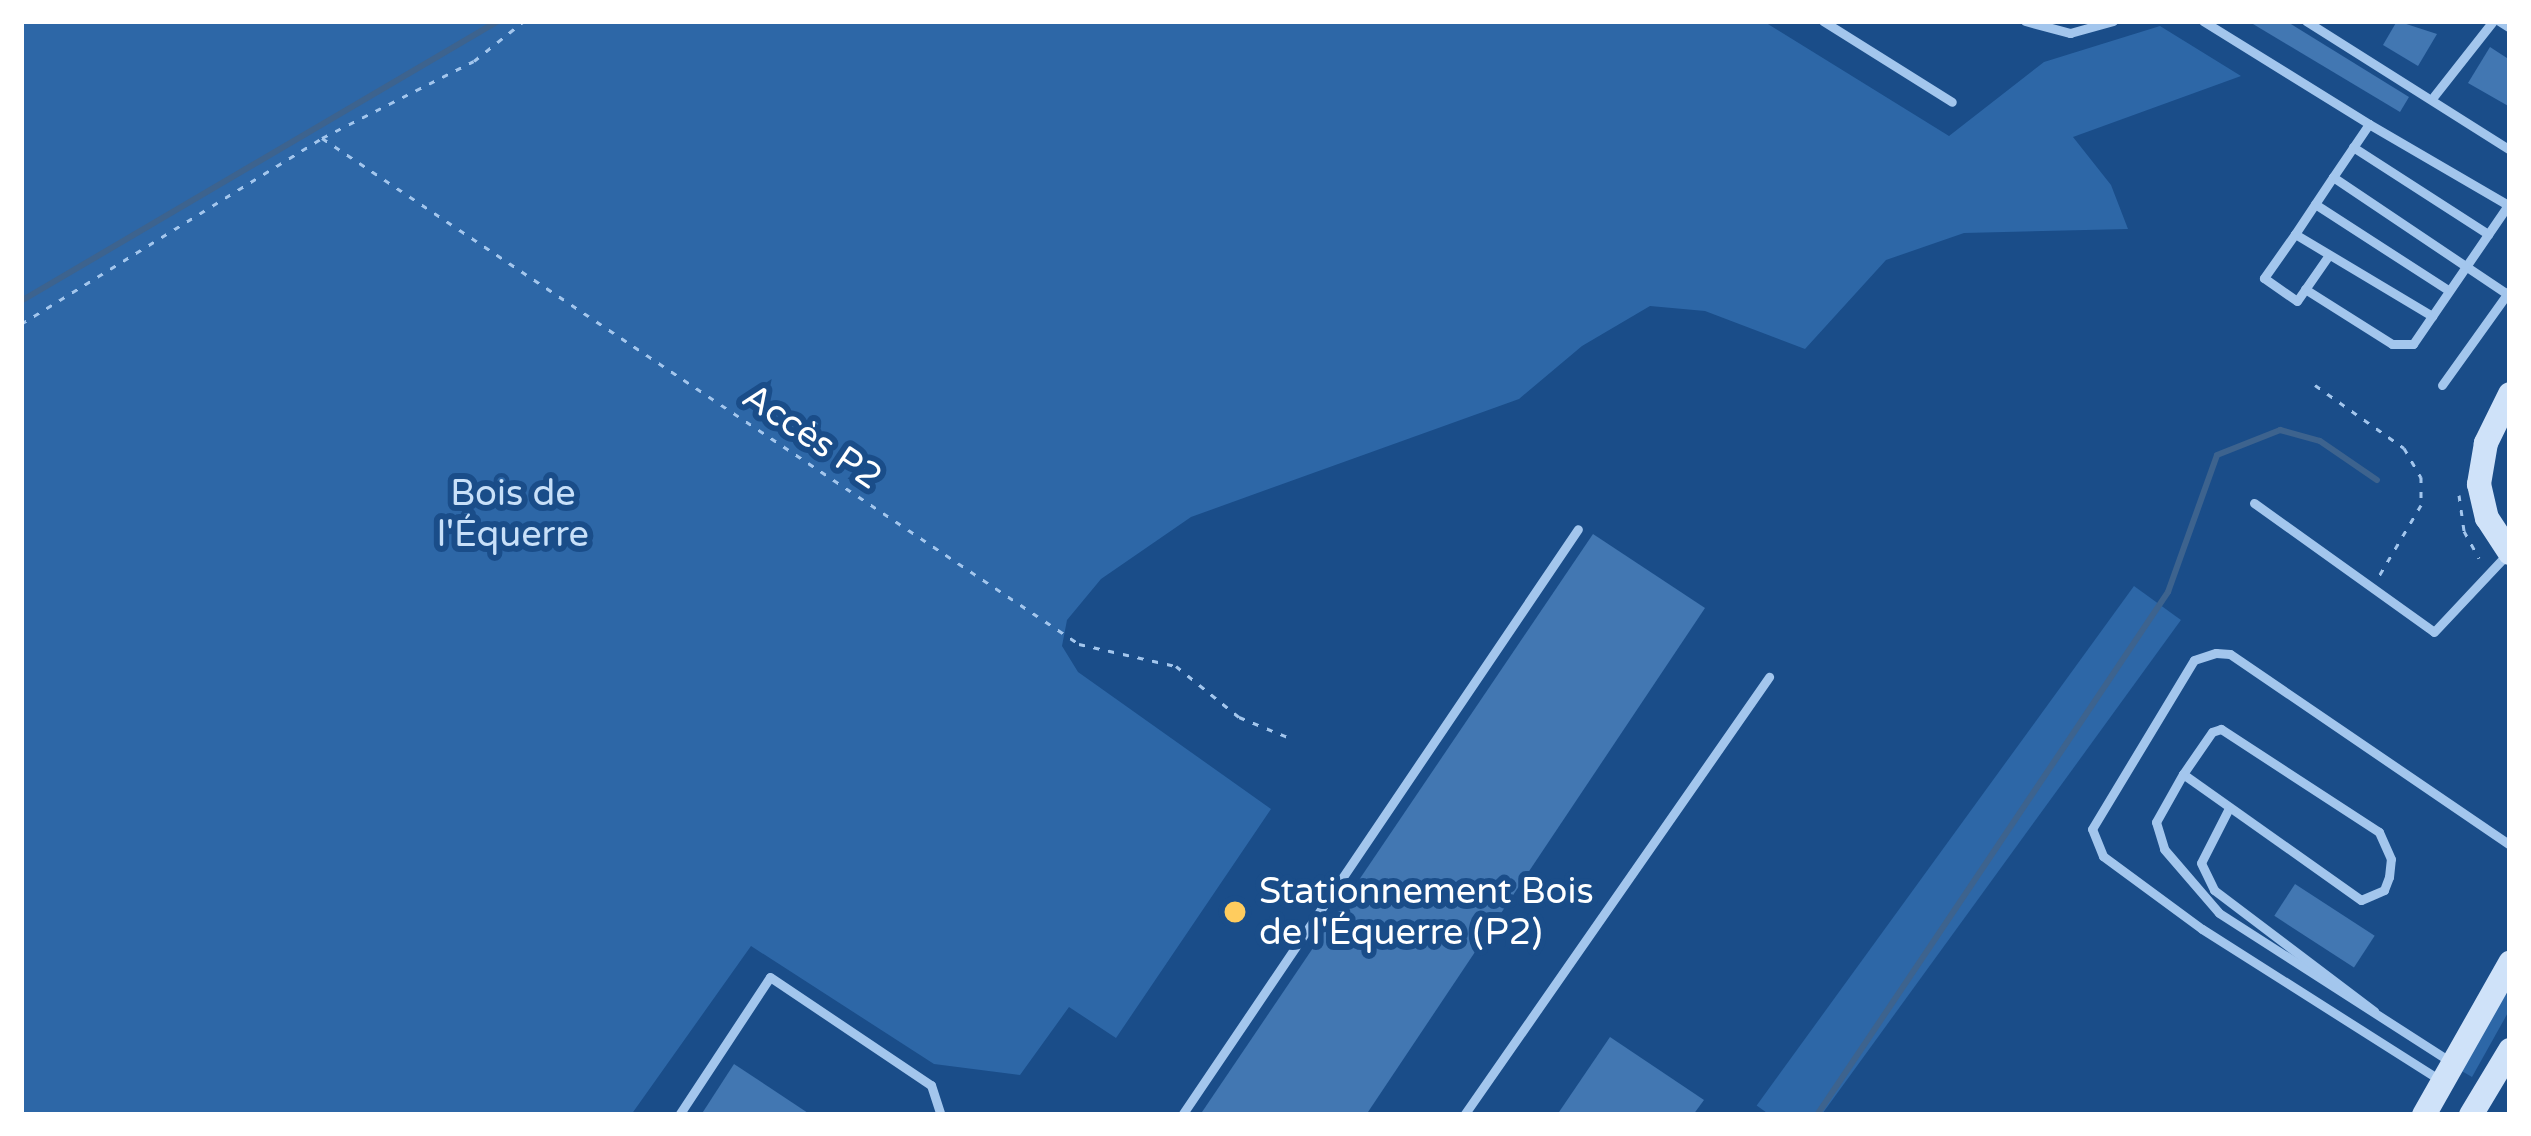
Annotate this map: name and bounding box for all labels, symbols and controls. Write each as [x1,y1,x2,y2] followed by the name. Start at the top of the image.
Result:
[734,375,890,499] street label: Accès P2
[437,471,589,556] park label: Bois de l'Équerre
[1259,869,1594,954] place label: Stationnement Bois de l'Équerre (P2)
[1222,899,1248,925] marker: Stationnement Bois de l'Équerre (P2)

